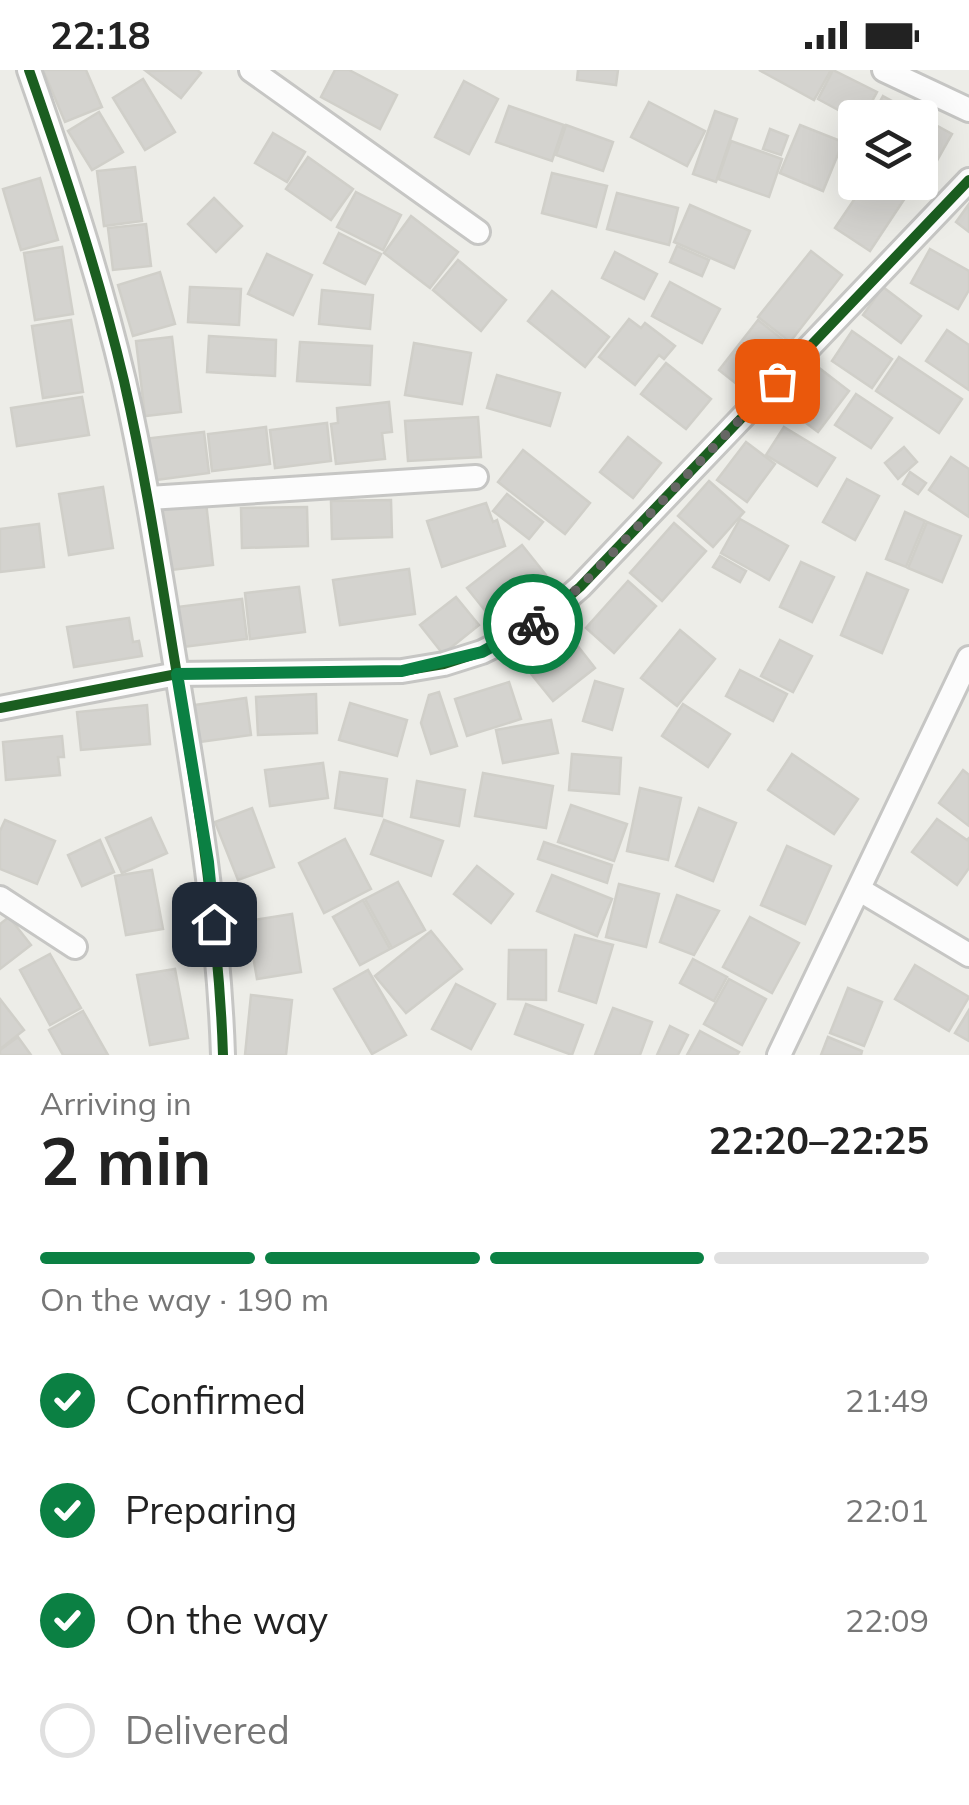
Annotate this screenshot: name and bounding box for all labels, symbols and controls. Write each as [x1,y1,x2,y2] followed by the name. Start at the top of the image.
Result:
[50,11,151,59] text: 22:18
[838,100,938,200] map controls
[838,100,938,200] button: layers
[735,339,820,424] pin
[750,354,805,409] icon: bag
[483,574,583,674] courier
[506,597,561,652] icon: bike
[172,882,257,967] pin
[187,897,242,952] icon: home
[40,1083,192,1123] text: Arriving in
[709,1116,929,1164] text: 22:20–22:25
[40,1120,211,1201] text: 2 min
[40,1279,329,1319] text: On the way · 190 m
[40,1373,95,1428] icon: check
[125,1376,306,1424] text: Confirmed
[845,1380,929,1420] text: 21:49
[40,1483,95,1538] icon: check
[125,1486,297,1534] text: Preparing
[845,1490,929,1530] text: 22:01
[40,1593,95,1648] icon: check
[125,1596,328,1644] text: On the way
[845,1600,929,1640] text: 22:09
[125,1706,290,1754] text: Delivered

